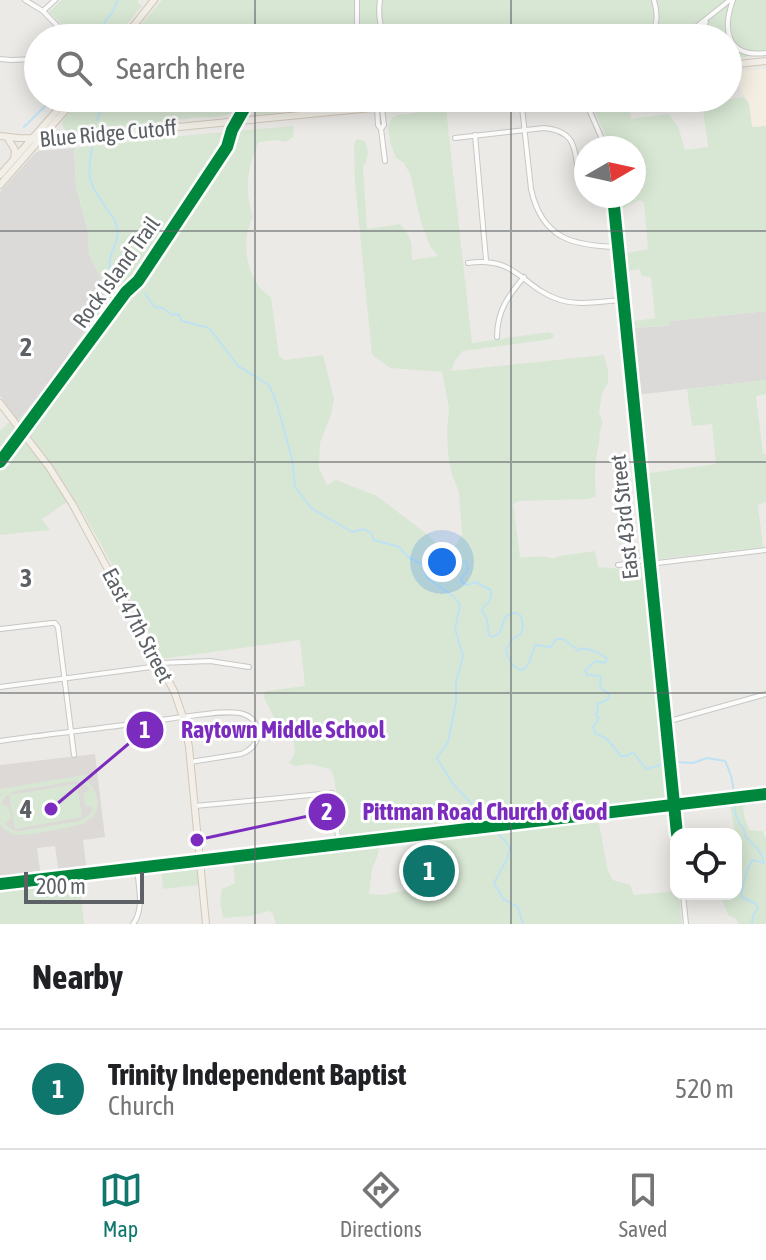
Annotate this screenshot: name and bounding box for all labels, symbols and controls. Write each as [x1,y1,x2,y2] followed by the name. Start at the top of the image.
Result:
[24,24,742,112] search box
[52,46,96,90] icon: search
[116,51,245,85] text: Search here
[38,114,178,152] street label: Blue Ridge Cutoff
[574,136,646,208] north arrow
[67,211,165,333] street label: Rock Island Trail
[20,332,32,362] text: 2
[605,453,643,581] street label: East 43rd Street
[422,542,462,582] your location
[20,563,32,593] text: 3
[97,563,179,687] street label: East 47th Street
[125,706,401,754] callout: Raytown Middle School
[139,716,151,743] text: 1
[181,716,386,743] text: Raytown Middle School
[307,788,624,836] callout: Pittman Road Church of God
[19,794,32,824] text: 4
[321,798,333,825] text: 2
[363,798,607,825] text: Pittman Road Church of God
[670,828,742,900] map controls
[670,828,742,900] button: locate
[403,841,455,901] pin: 1
[24,868,144,904] scale bar
[36,873,86,899] text: 200 m
[32,957,123,996] text: Nearby
[108,1057,406,1091] text: Trinity Independent Baptist
[52,1074,64,1104] text: 1
[675,1074,734,1104] text: 520 m
[108,1091,175,1121] text: Church
[99,1168,143,1242] tab: Map
[340,1168,422,1242] tab: Directions
[619,1168,667,1242] tab: Saved

